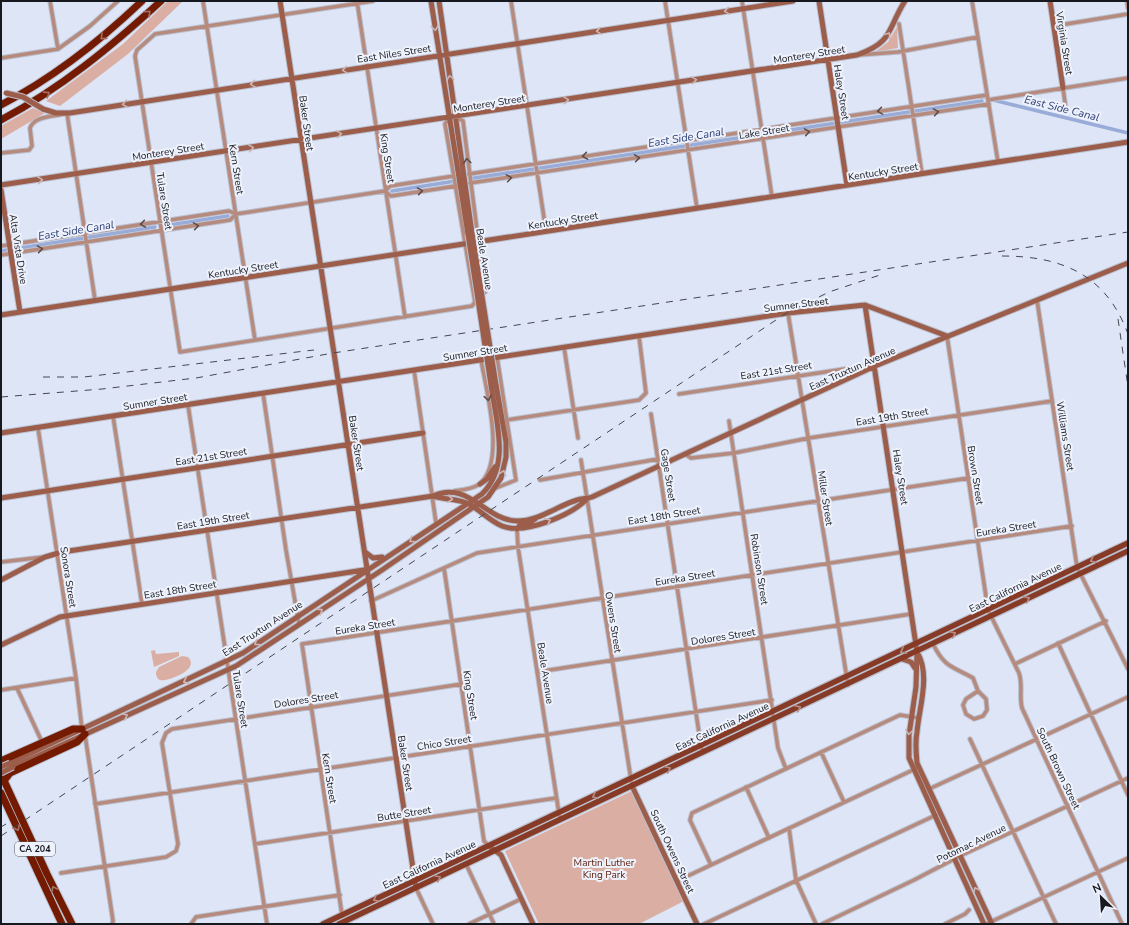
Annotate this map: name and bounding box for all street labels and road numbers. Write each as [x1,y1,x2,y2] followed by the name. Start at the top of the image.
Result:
[1052,9,1076,76] street label: Virginia Street
[356,41,433,67] street label: East Niles Street
[772,42,846,68] street label: Monterey Street
[830,63,852,121] street label: Haley Street
[452,91,526,117] street label: Monterey Street
[295,95,317,152] street label: Baker Street
[738,121,791,143] street label: Lake Street
[376,132,398,184] street label: King Street
[131,139,205,165] street label: Monterey Street
[225,143,247,196] street label: Kern Street
[847,159,920,184] street label: Kentucky Street
[153,171,176,231] street label: Tulare Street
[527,208,600,233] street label: Kentucky Street
[6,213,30,285] street label: Alta Vista Drive
[472,227,496,291] street label: Beale Avenue
[207,257,280,282] street label: Kentucky Street
[763,294,830,316] street label: Sumner Street
[442,341,509,365] street label: Sumner Street
[807,344,898,394] street label: East Truxtun Avenue
[740,358,813,384] street label: East 21st Street
[122,390,189,414] street label: Sumner Street
[1053,400,1077,472] street label: Williams Street
[855,404,930,430] street label: East 19th Street
[345,415,367,472] street label: Baker Street
[175,444,248,470] street label: East 21st Street
[963,445,987,506] street label: Brown Street
[657,448,679,503] street label: Gage Street
[889,448,911,506] street label: Haley Street
[814,470,836,527] street label: Miller Street
[627,503,702,529] street label: East 18th Street
[176,508,251,534] street label: East 19th Street
[975,517,1038,541] street label: Eureka Street
[746,533,772,606] street label: Robinson Street
[56,546,80,609] street label: Sonora Street
[967,559,1064,616] street label: East California Avenue
[654,566,717,590] street label: Eureka Street
[143,577,218,603] street label: East 18th Street
[601,591,625,654] street label: Owens Street
[220,598,305,660] street label: East Truxtun Avenue
[334,615,397,639] street label: Eureka Street
[690,625,757,649] street label: Dolores Street
[533,641,557,705] street label: Beale Avenue
[229,669,252,729] street label: Tulare Street
[459,669,481,721] street label: King Street
[273,688,340,712] street label: Dolores Street
[674,699,771,755] street label: East California Avenue
[1033,725,1083,812] street label: South Brown Street
[416,732,473,754] street label: Chico Street
[394,735,416,792] street label: Baker Street
[318,752,340,805] street label: Kern Street
[376,803,433,825] street label: Butte Street
[647,807,698,896] street label: South Owens Street
[934,821,1009,867] street label: Potomac Avenue
[381,837,478,893] street label: East California Avenue
[15,842,55,856] road number: CA 204

